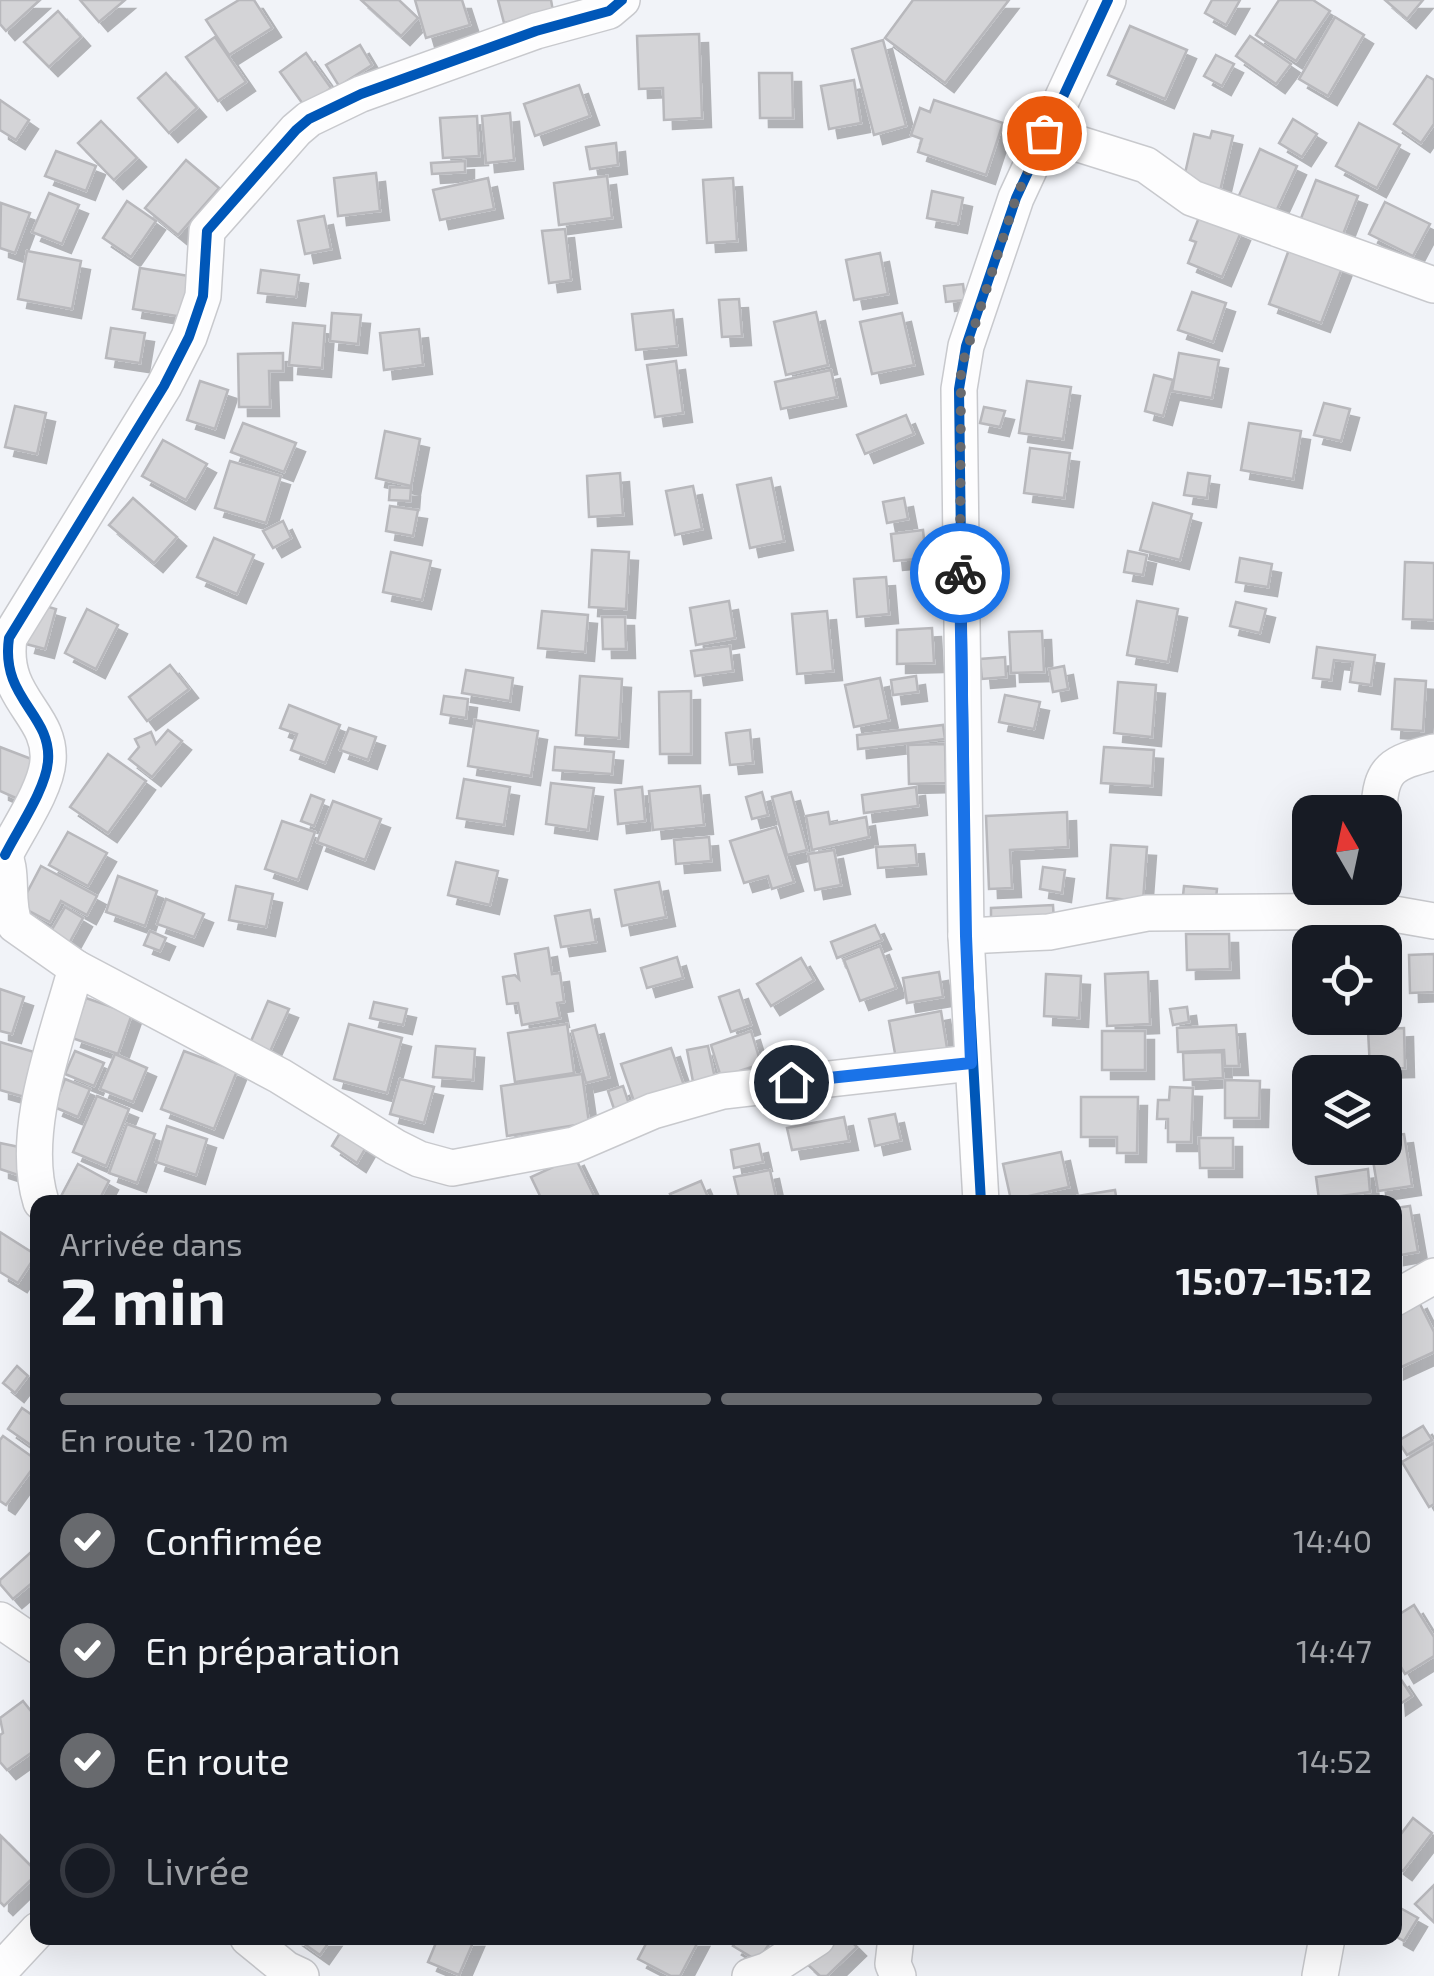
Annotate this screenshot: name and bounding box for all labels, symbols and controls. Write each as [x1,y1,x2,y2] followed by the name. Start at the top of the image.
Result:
[1002,91,1087,176] pin
[1017,106,1072,161] icon: bag
[910,523,1010,623] courier
[933,546,988,601] icon: bike
[1292,795,1402,905] north arrow
[1292,795,1402,1165] map controls
[1292,925,1402,1035] button: locate
[749,1040,834,1125] pin
[764,1055,819,1110] icon: home
[1292,1055,1402,1165] button: layers
[60,1224,243,1262] text: Arrivée dans
[1176,1257,1372,1303] text: 15:07–15:12
[60,1260,226,1338] text: 2 min
[60,1420,289,1458] text: En route · 120 m
[60,1513,115,1568] icon: check
[145,1517,323,1563] text: Confirmée
[1293,1521,1372,1559] text: 14:40
[60,1623,115,1678] icon: check
[145,1627,401,1673] text: En préparation
[1296,1631,1372,1669] text: 14:47
[60,1733,115,1788] icon: check
[145,1737,290,1783] text: En route
[1297,1741,1372,1779] text: 14:52
[145,1847,250,1893] text: Livrée

